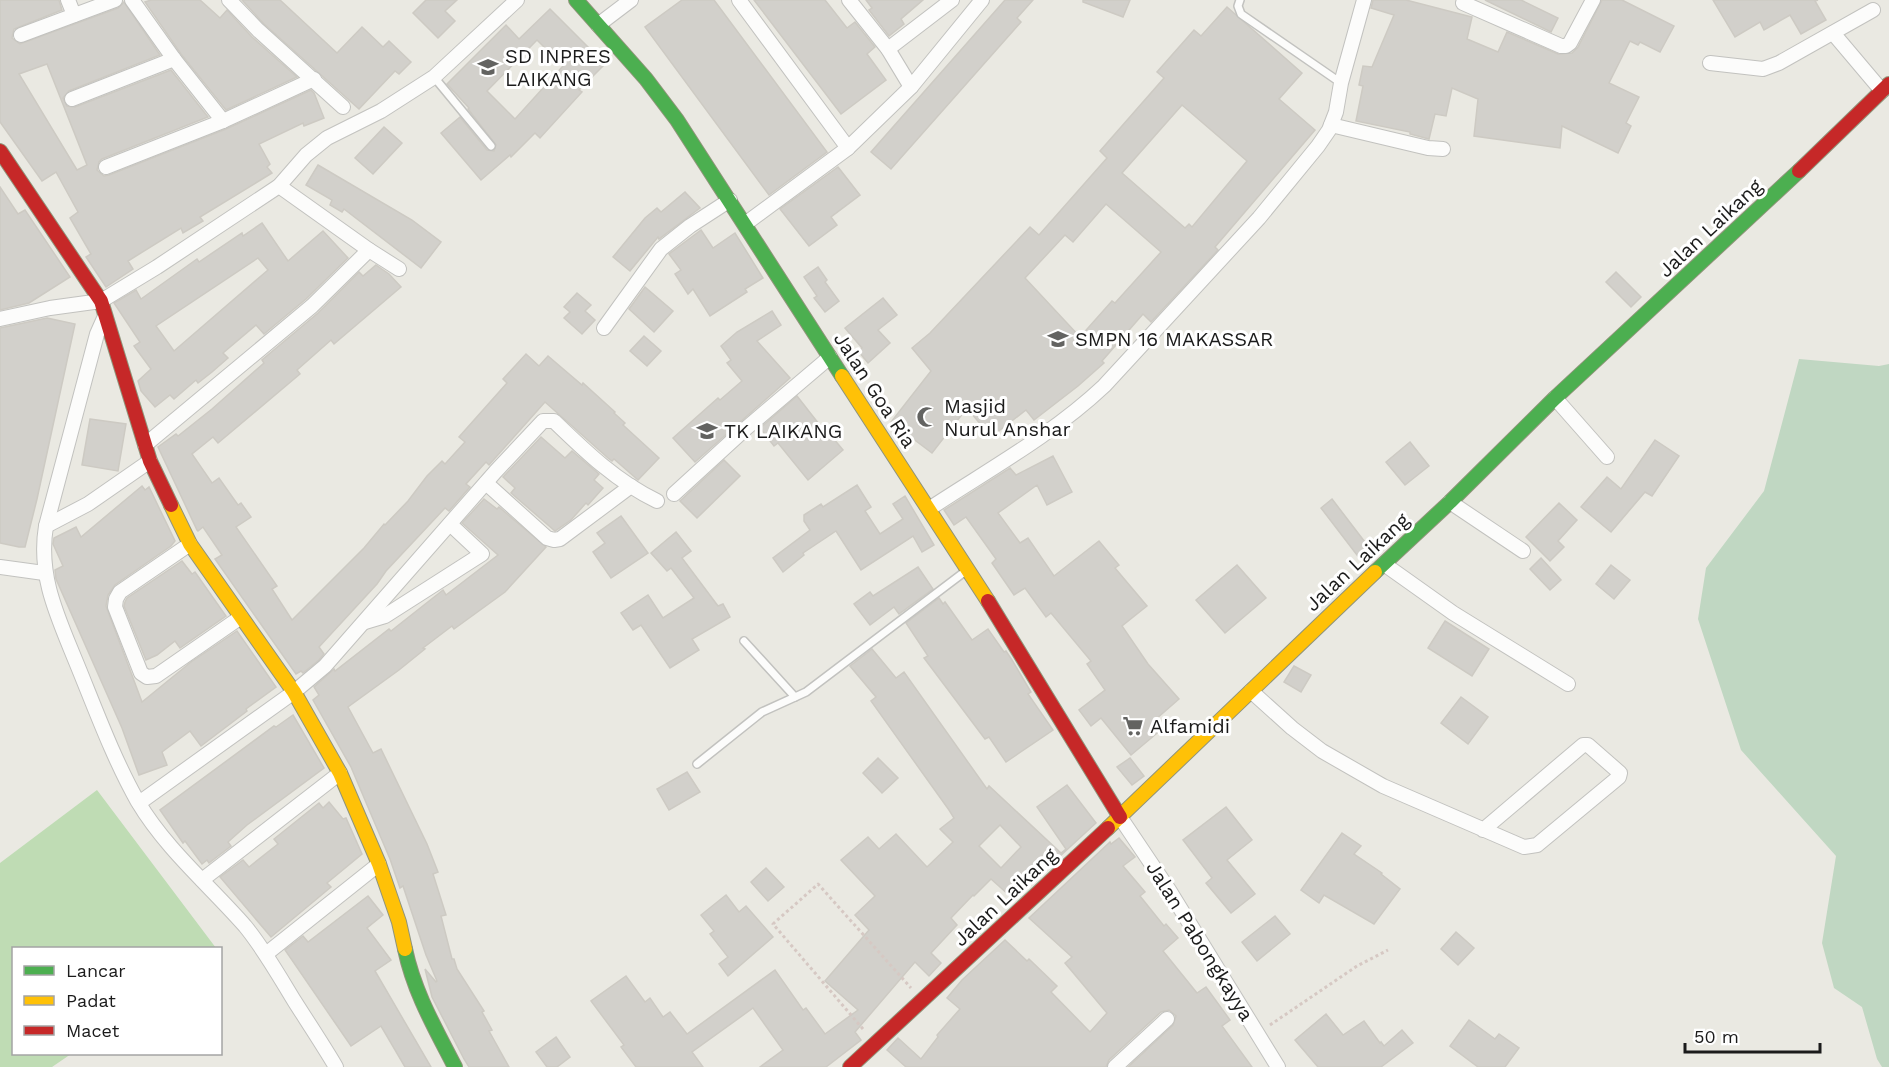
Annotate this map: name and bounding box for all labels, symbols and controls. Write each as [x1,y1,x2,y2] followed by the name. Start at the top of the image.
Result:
[505,44,611,91] place label: SD INPRES LAIKANG
[476,55,500,79] school or university icon: SD INPRES LAIKANG
[1653,174,1767,282] street label: Jalan Laikang
[1046,327,1070,351] school or university icon: SMPN 16 MAKASSAR
[1075,327,1273,351] place label: SMPN 16 MAKASSAR
[829,328,921,452] street label: Jalan Goa Ria
[944,394,1071,441] place label: Masjid Nurul Anshar
[915,405,939,429] mosque icon: Masjid Nurul Anshar
[695,419,719,443] school or university icon: TK LAIKANG
[724,419,842,443] place label: TK LAIKANG
[1300,508,1414,616] street label: Jalan Laikang
[1121,714,1145,738] supermarket icon: Alfamidi
[1150,714,1230,738] place label: Alfamidi
[948,843,1062,951] street label: Jalan Laikang
[1141,857,1259,1025] street label: Jalan Pabongkayya
[12,947,222,1055] legend
[66,960,126,981] text: Lancar
[66,990,116,1011] text: Padat
[1685,1016,1820,1054] scale bar
[66,1020,120,1041] text: Macet
[1694,1026,1739,1047] text: 50 m

